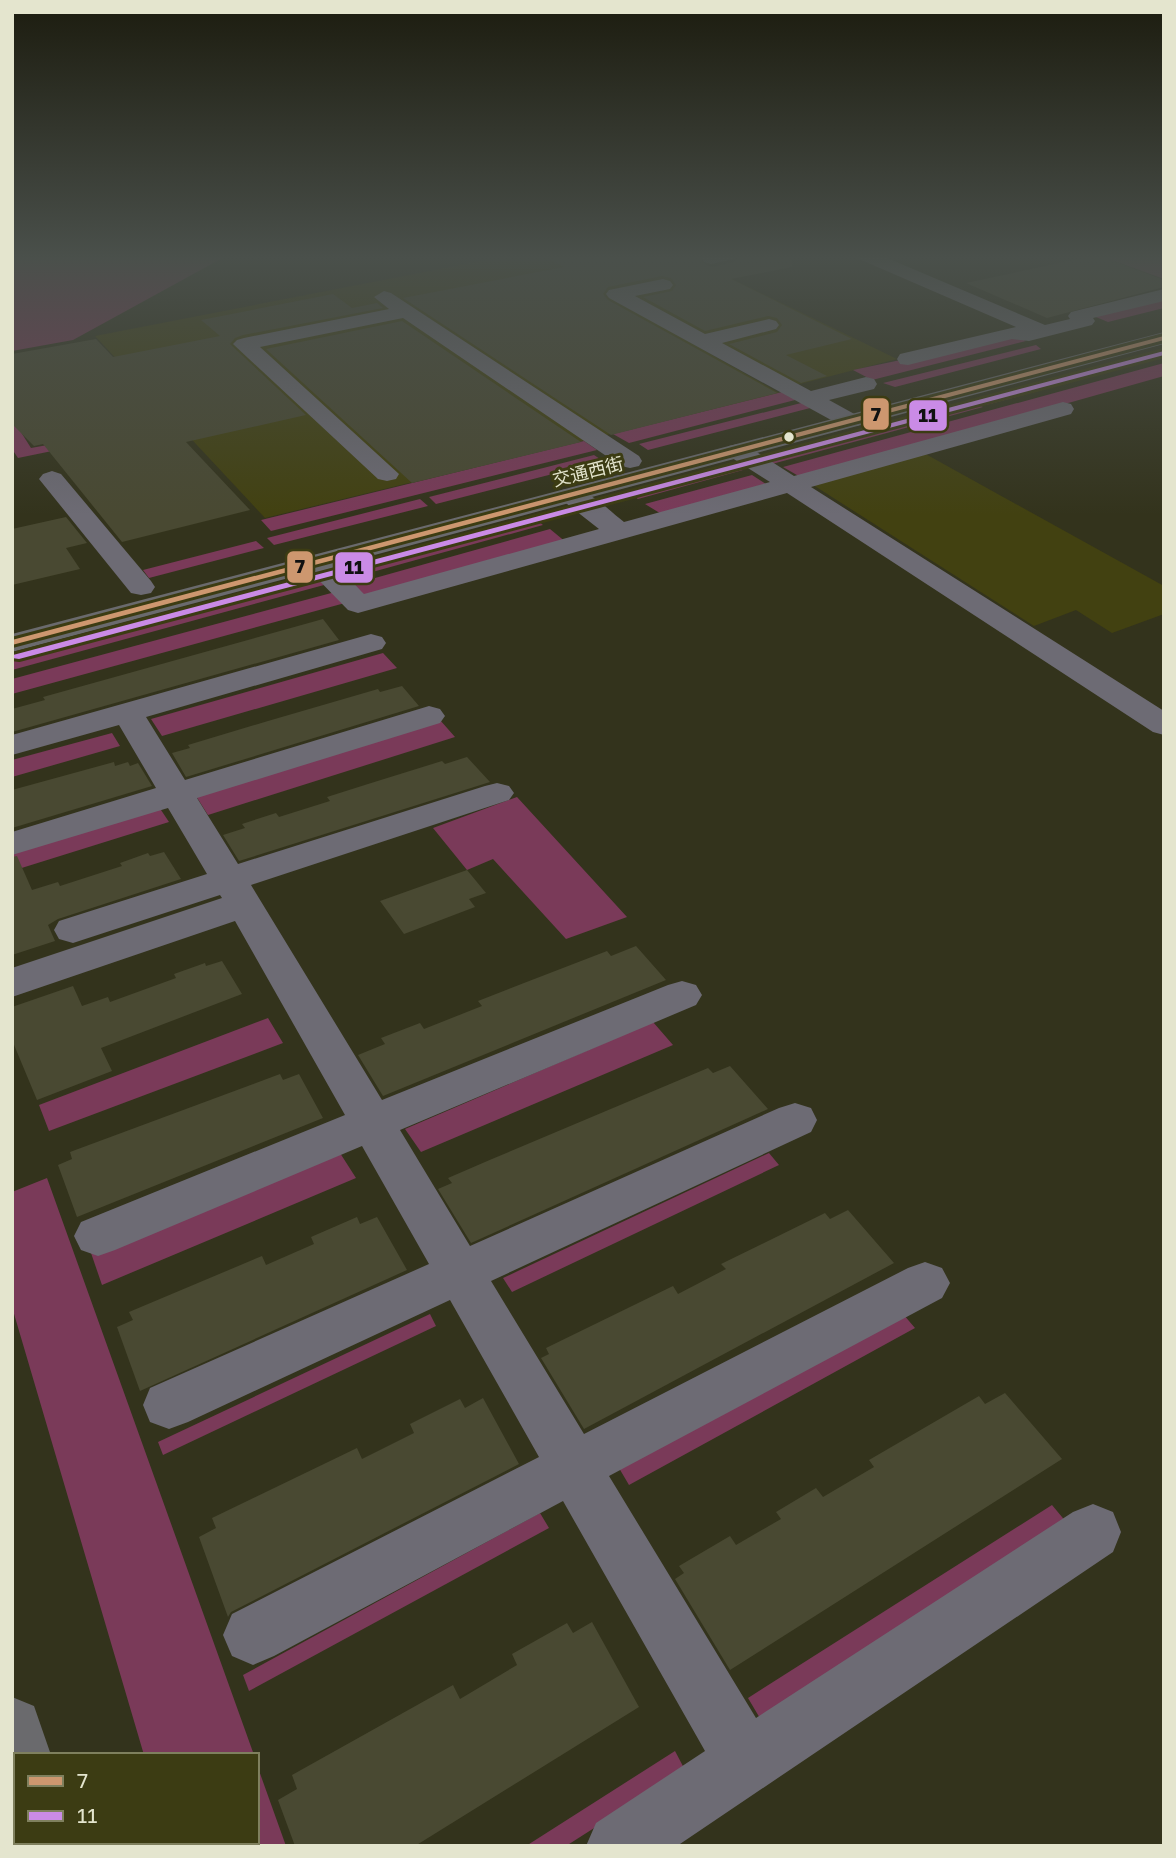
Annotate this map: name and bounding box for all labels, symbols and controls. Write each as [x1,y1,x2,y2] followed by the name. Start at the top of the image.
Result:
[862,397,890,431] line badge: 7
[908,399,948,432] line badge: 11
[871,402,881,425] text: 7
[918,403,938,426] text: 11
[782,430,796,444] unlabelled marker
[550,452,625,490] street label: 交通西街
[286,550,314,584] line badge: 7
[334,551,374,584] line badge: 11
[295,554,305,577] text: 7
[344,555,364,578] text: 11
[14,1753,259,1844] legend
[77,1767,88,1793] text: 7
[77,1802,97,1828] text: 11

